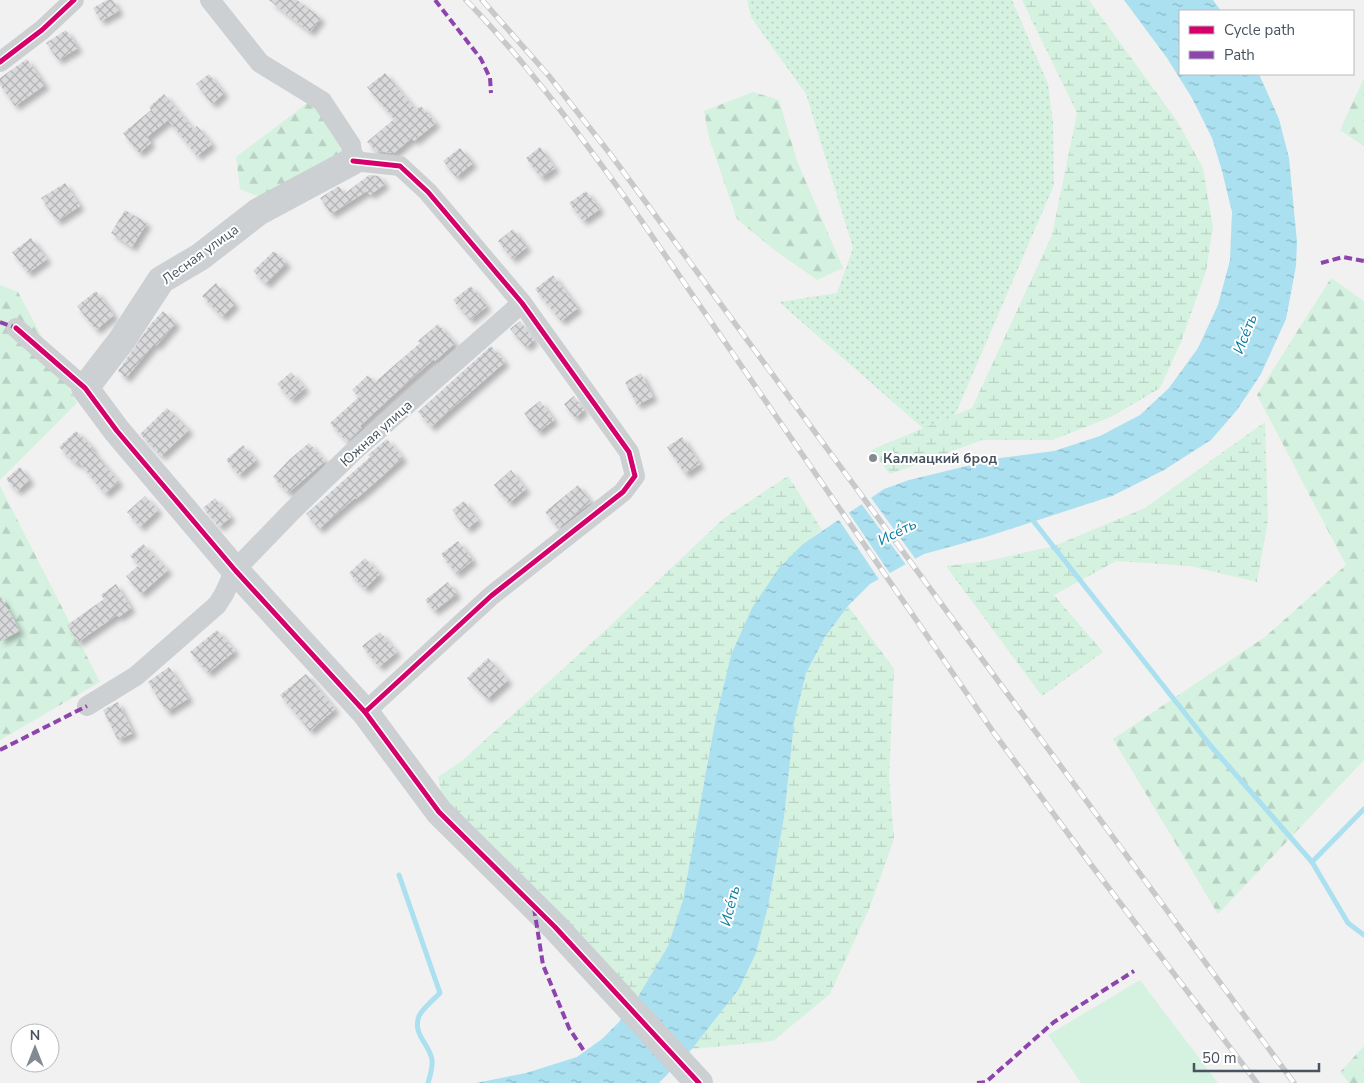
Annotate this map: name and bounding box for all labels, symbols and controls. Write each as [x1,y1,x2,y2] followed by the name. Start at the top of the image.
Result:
[1179,10,1354,75] legend
[1224,20,1295,40] text: Cycle path
[1224,45,1255,65] text: Path
[158,220,243,289] street label: Лесная улица
[1228,311,1262,357] water label: Исе́ть
[336,396,417,471] street label: Южная улица
[883,449,997,468] place label: Калмацкий брод
[867,452,879,464] marker: Калмацкий брод
[874,514,920,550] water label: Исе́ть
[715,884,745,928] water label: Исе́ть
[10,1023,60,1073] north arrow
[30,1026,40,1045] text: N
[1194,1040,1319,1072] scale bar
[1202,1048,1237,1068] text: 50 m

